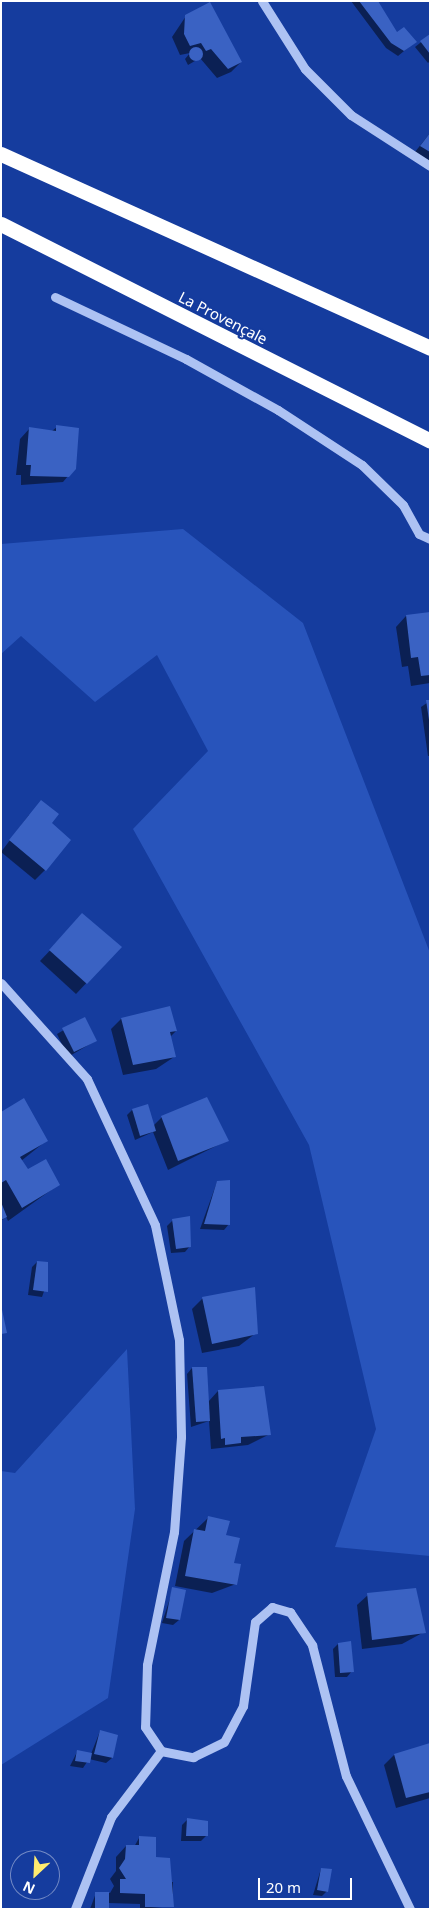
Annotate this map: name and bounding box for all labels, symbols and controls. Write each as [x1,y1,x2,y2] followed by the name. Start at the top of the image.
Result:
[176,288,270,348] street label: La Provençale
[10,1850,60,1900] north arrow
[261,1868,355,1900] scale bar
[20,1877,38,1899] text: N
[266,1877,301,1897] text: 20 m

